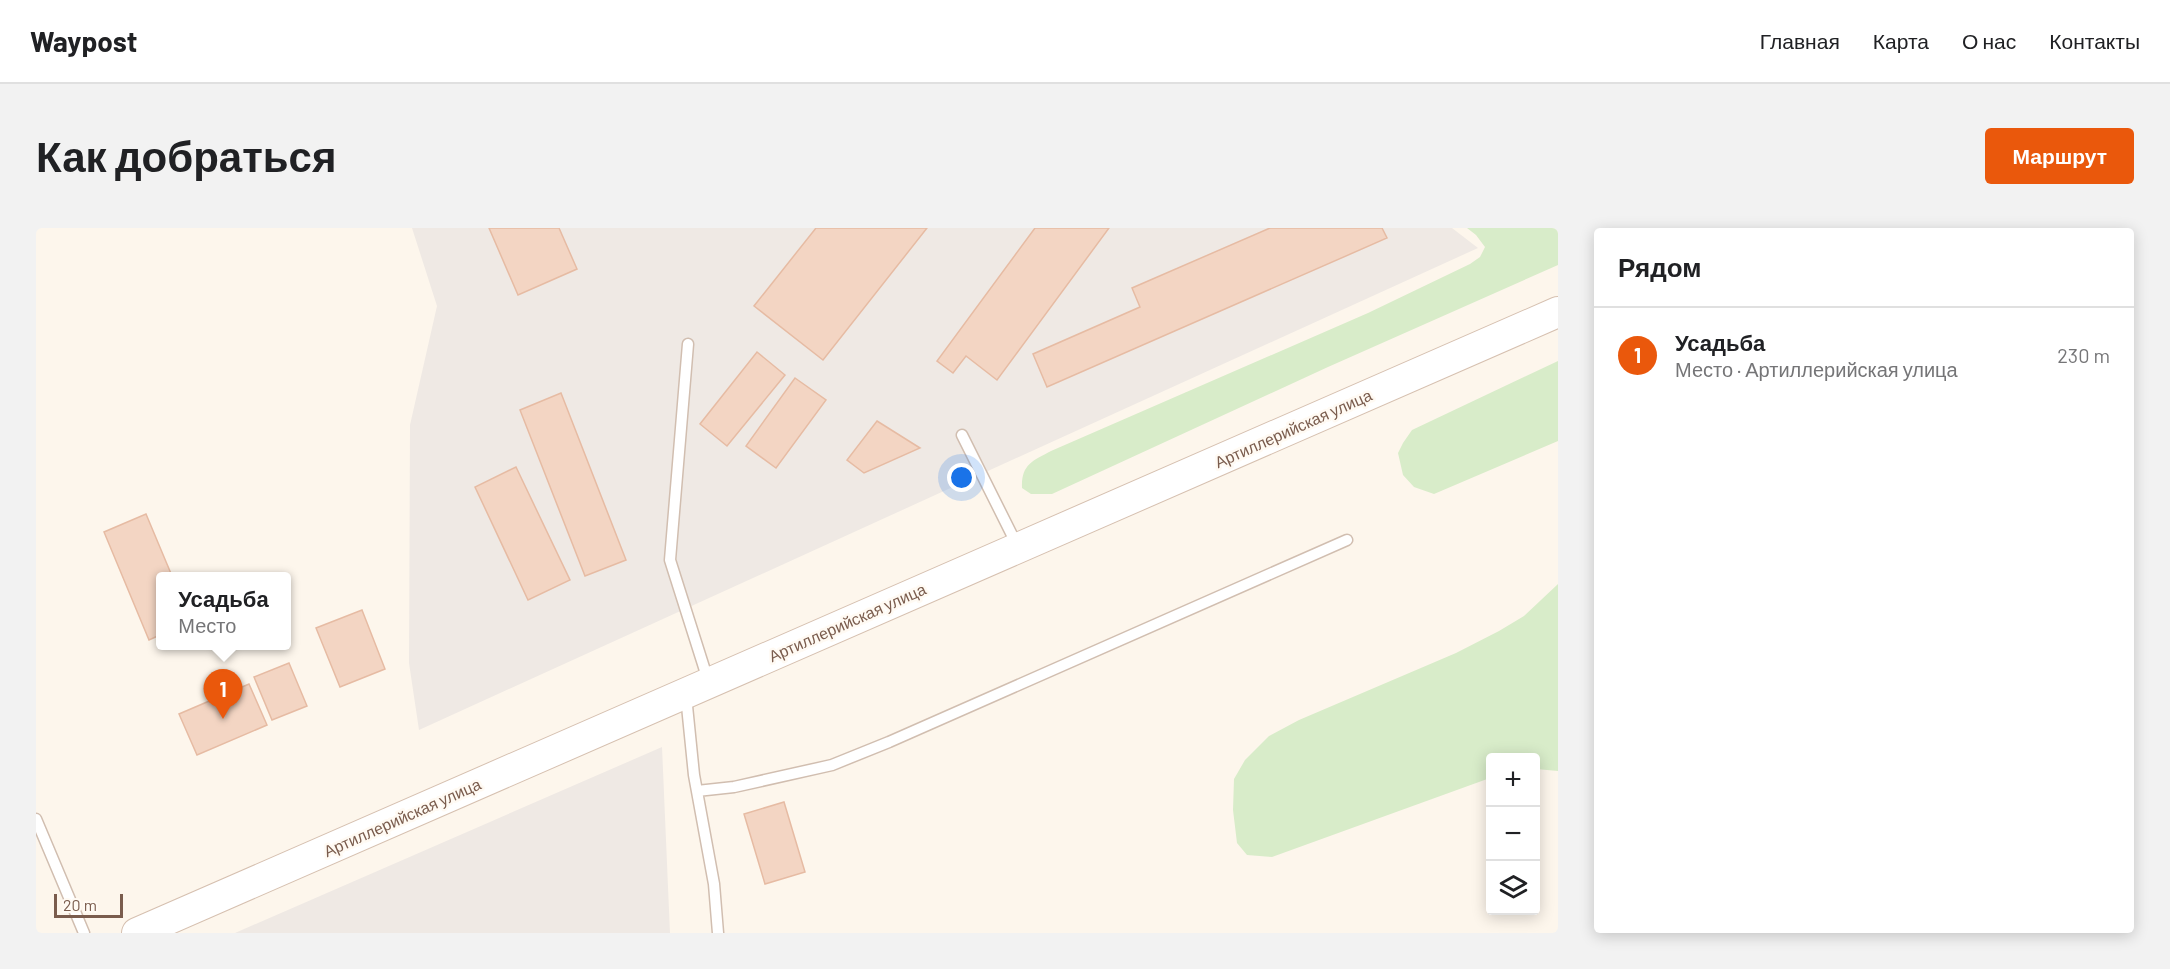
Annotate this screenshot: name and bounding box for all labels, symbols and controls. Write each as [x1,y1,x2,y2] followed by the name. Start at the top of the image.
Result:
[30,24,137,58] text: Waypost
[1760,28,1840,53] text: Главная
[1873,28,1929,53] text: Карта
[1962,28,2016,53] text: О нас
[2049,28,2140,53] text: Контакты
[1985,128,2134,184] button: Маршрут
[36,130,336,180] text: Как добраться
[1618,251,1701,282] text: Рядом
[1675,329,1765,355] text: Усадьба
[1634,343,1641,367] text: 1
[2057,343,2110,367] text: 230 m
[1675,357,1958,381] text: Место · Артиллерийская улица
[1212,385,1375,471] street label: Артиллерийская улица
[947,463,976,492] your location
[156,572,291,650] popup
[766,579,929,665] street label: Артиллерийская улица
[178,585,269,611] text: Усадьба
[178,613,236,637] text: Место
[204,670,243,719] pin: 1
[1486,753,1540,915] map controls
[1486,753,1540,807] button: +
[321,774,484,860] street label: Артиллерийская улица
[1486,807,1540,861] button: −
[1486,861,1540,915] button: layers
[54,891,123,918] scale bar
[63,895,97,914] text: 20 m

